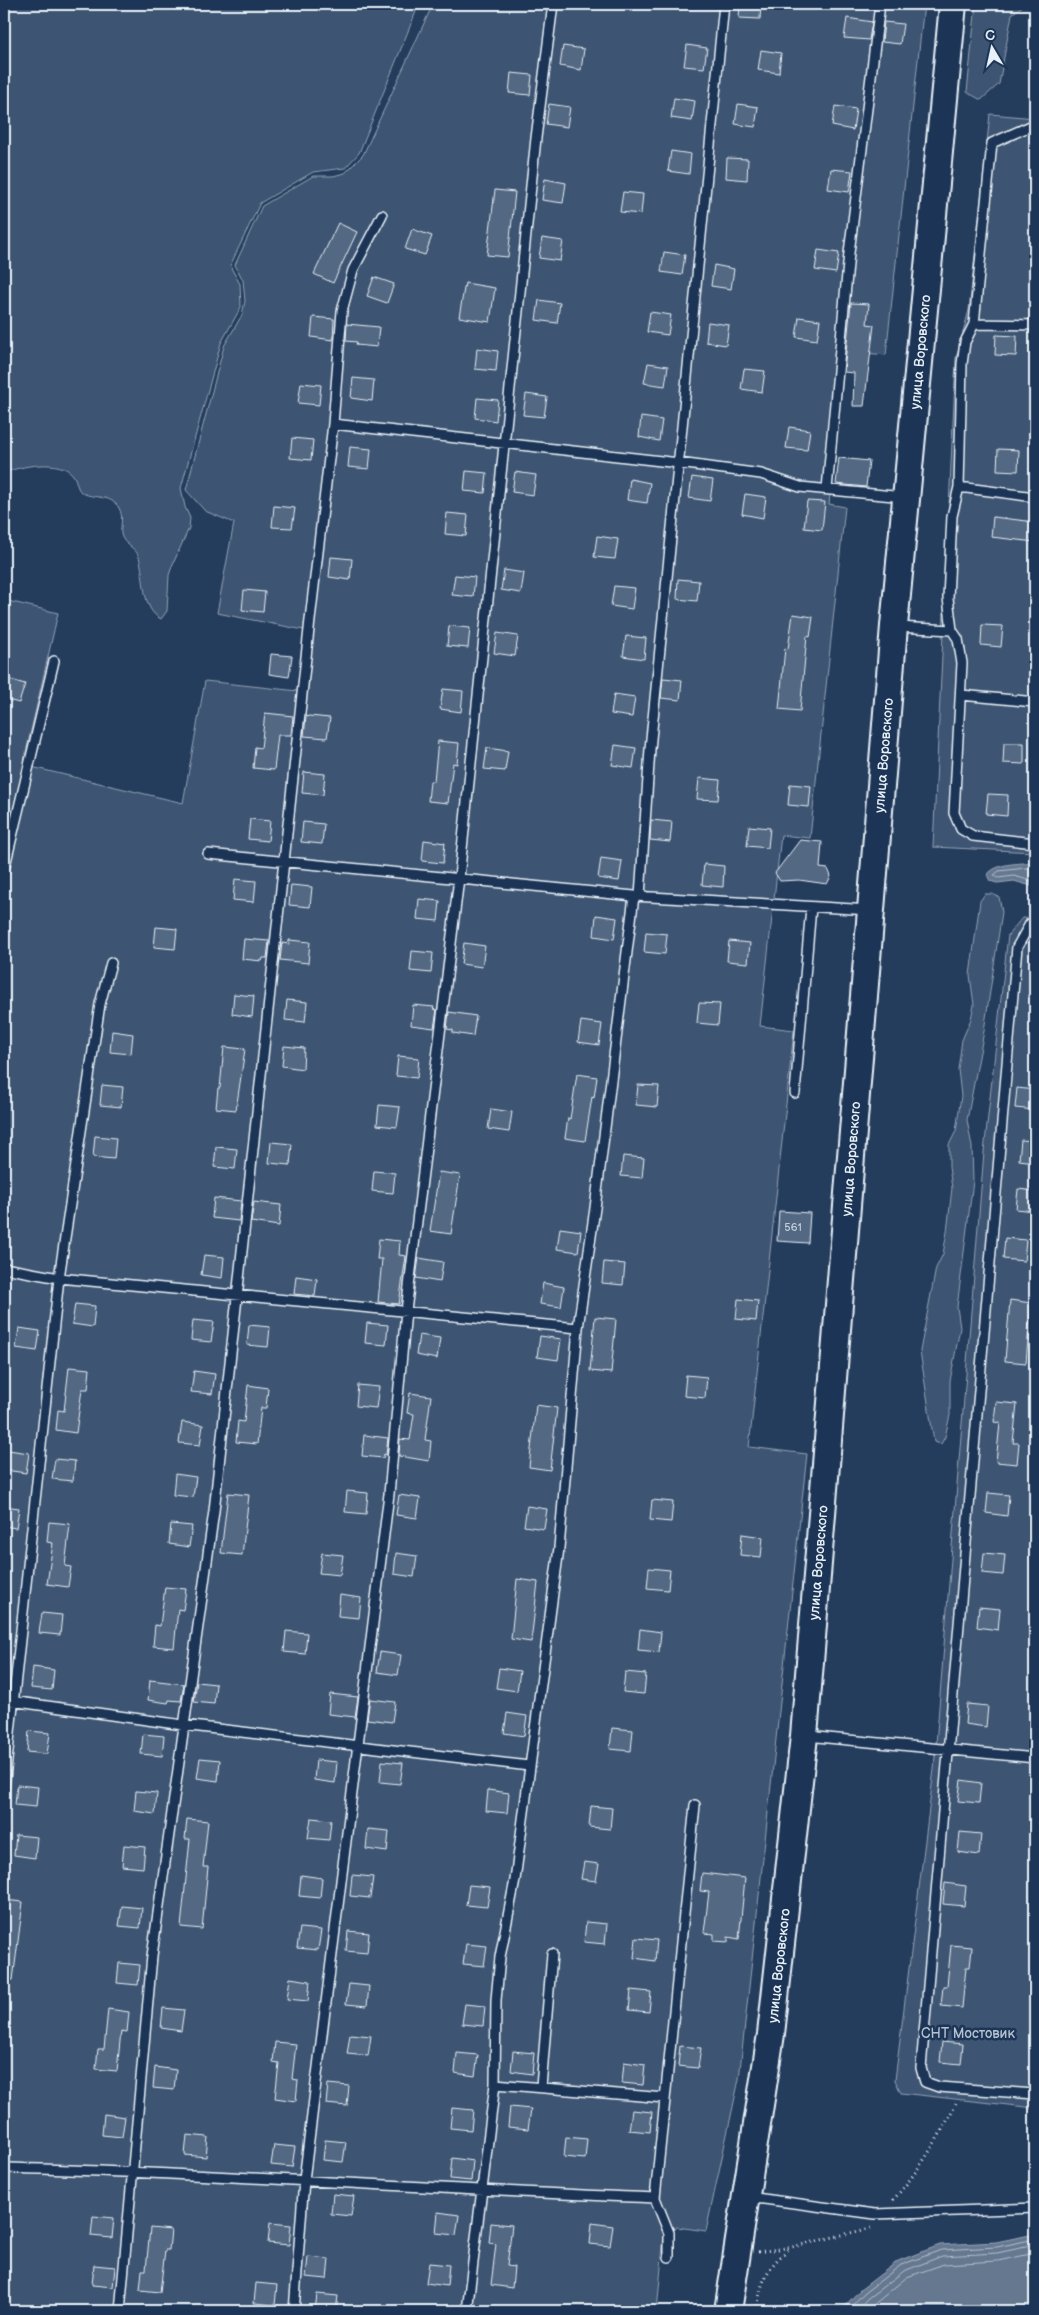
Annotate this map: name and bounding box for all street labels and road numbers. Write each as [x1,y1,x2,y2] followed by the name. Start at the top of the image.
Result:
[907,294,934,410] street label: улица Воровского
[871,697,897,813] street label: улица Воровского
[838,1101,864,1217] street label: улица Воровского
[805,1505,832,1621] street label: улица Воровского
[764,1908,794,2024] street label: улица Воровского

